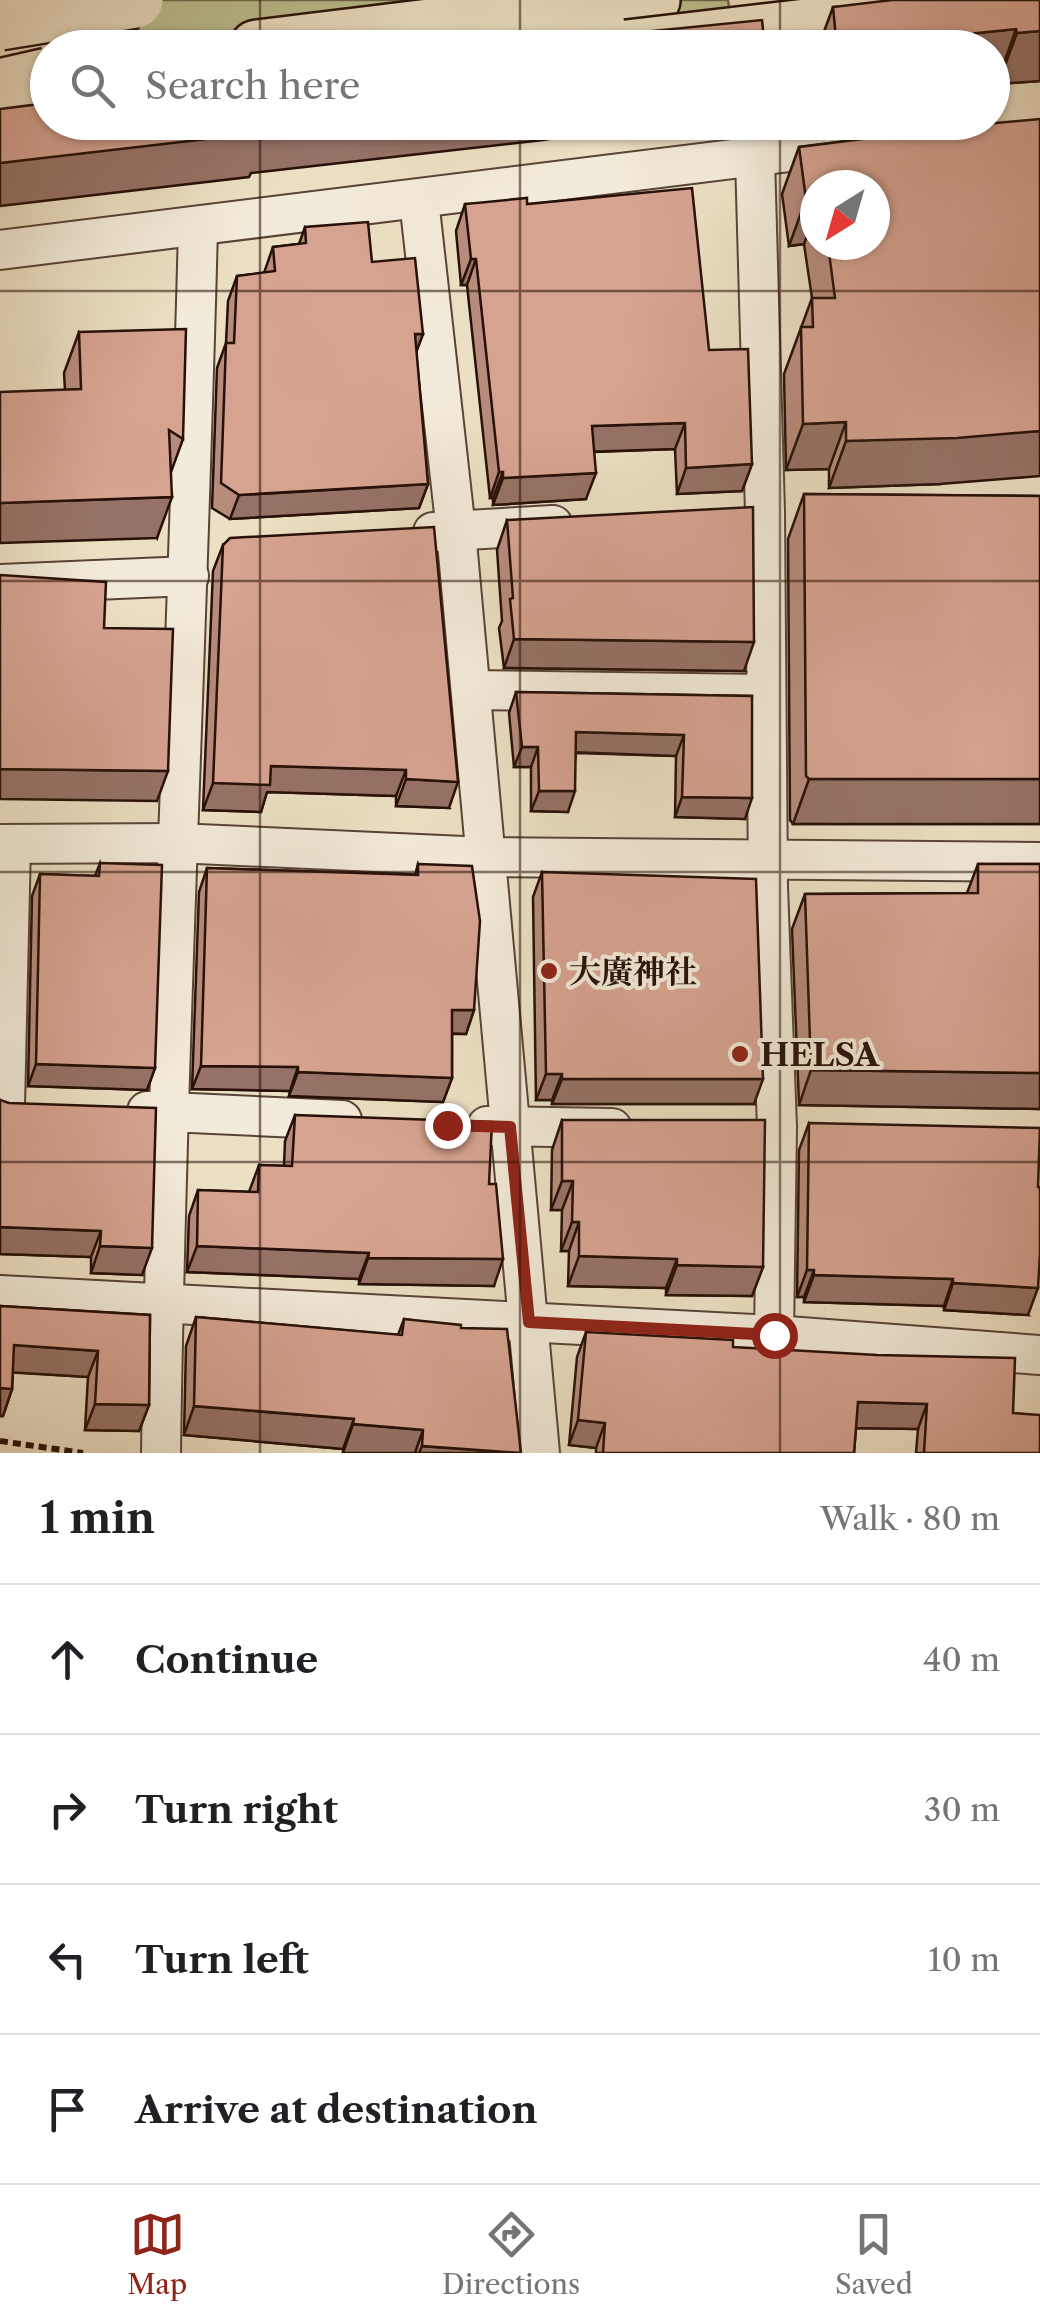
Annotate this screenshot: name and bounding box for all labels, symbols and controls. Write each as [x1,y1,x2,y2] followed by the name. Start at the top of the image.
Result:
[30,30,1010,140] search box
[65,58,120,113] icon: search
[145,62,360,109] text: Search here
[800,170,890,260] north arrow
[569,952,697,991] place label: 大廣神社
[538,960,560,982] marker: 大廣神社
[760,1035,880,1074] place label: HELSA
[729,1043,751,1065] marker: HELSA
[425,1103,471,1149] route end
[752,1313,798,1359] route start
[40,1492,155,1544] text: 1 min
[820,1499,1000,1538] text: Walk · 80 m
[40,1632,95,1687] icon: ahead
[135,1636,318,1683] text: Continue
[923,1640,1000,1679] text: 40 m
[40,1782,95,1837] icon: right
[135,1786,338,1833] text: Turn right
[924,1790,1000,1829] text: 30 m
[40,1932,95,1987] icon: left
[135,1936,309,1983] text: Turn left
[928,1940,1000,1979] text: 10 m
[40,2082,95,2137] icon: arrive
[135,2086,538,2133] text: Arrive at destination
[127,2207,187,2301] tab: Map
[442,2207,580,2301] tab: Directions
[835,2207,913,2301] tab: Saved

